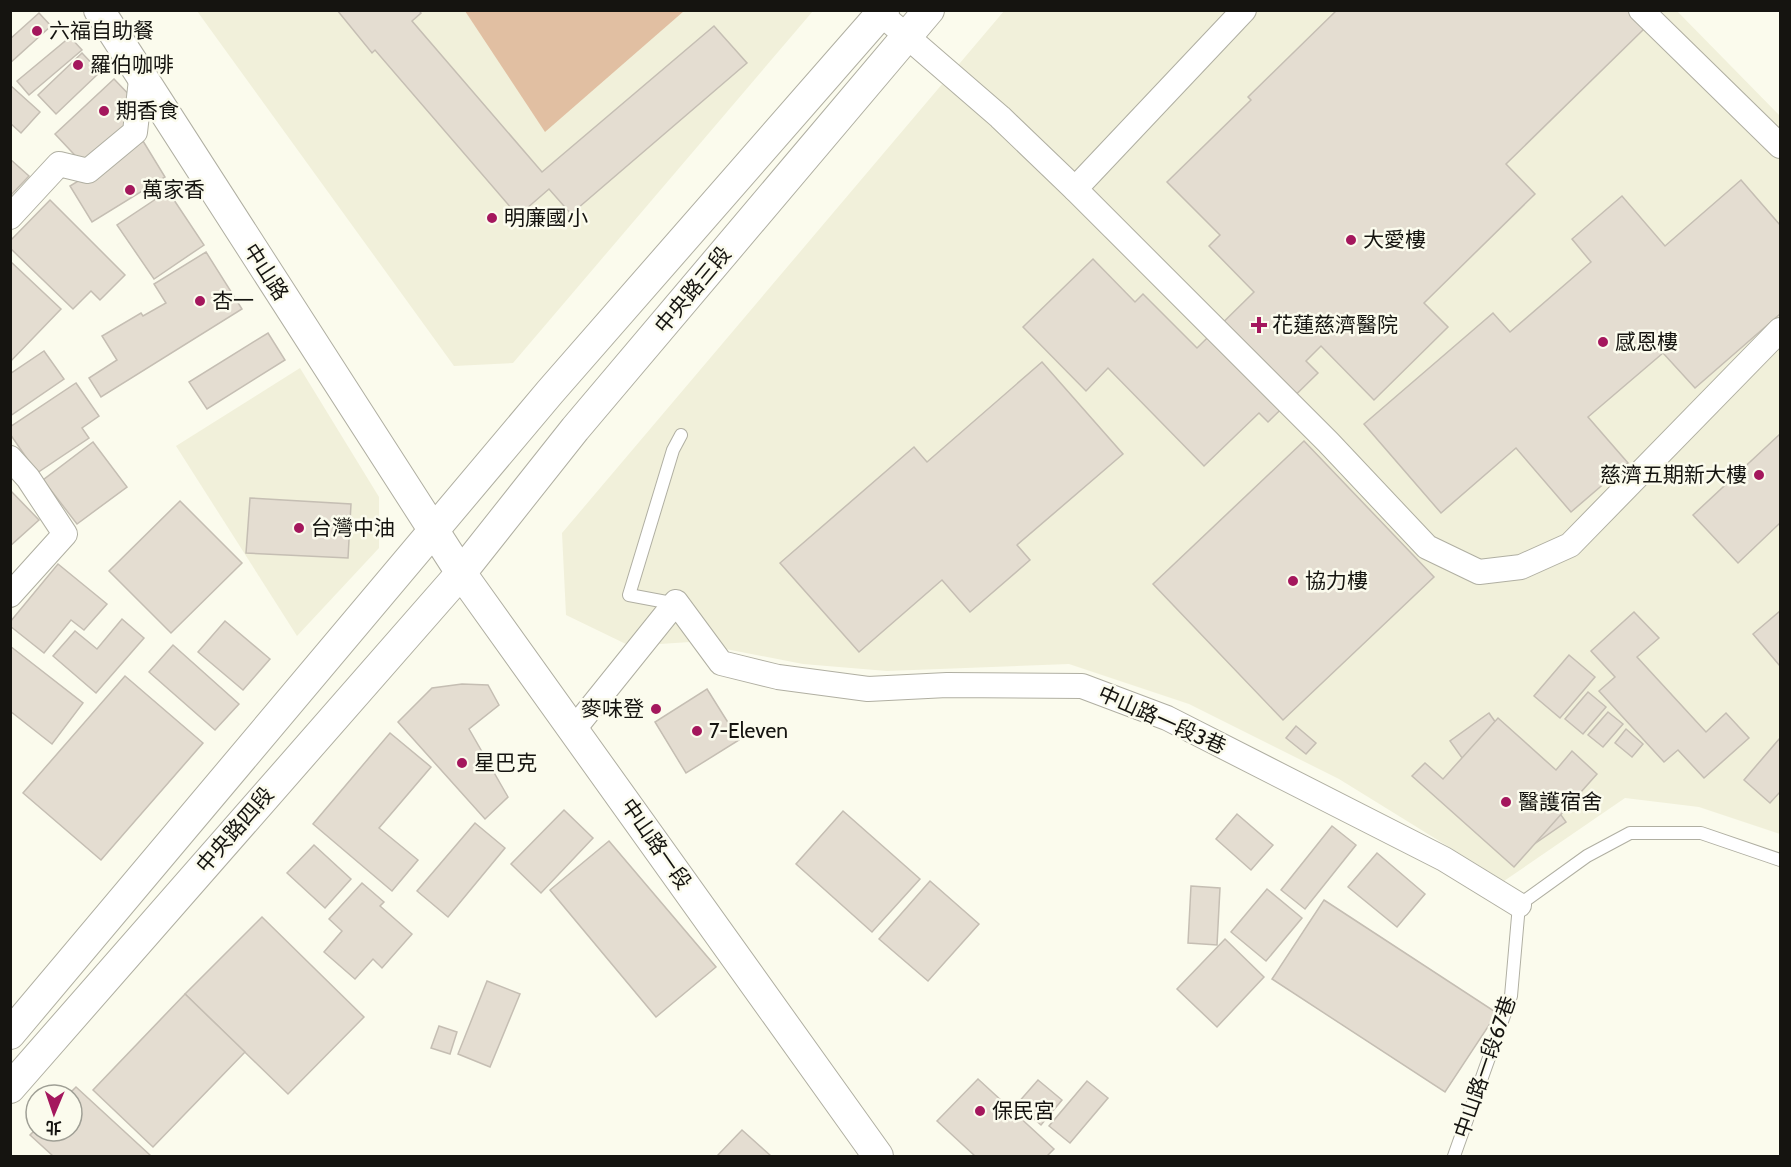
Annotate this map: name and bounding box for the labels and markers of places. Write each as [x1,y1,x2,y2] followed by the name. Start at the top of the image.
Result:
[49,18,154,43] place label: 六福自助餐
[30,24,44,38] marker: 六福自助餐
[90,52,174,77] place label: 羅伯咖啡
[71,58,85,72] marker: 羅伯咖啡
[116,98,179,123] place label: 期香食
[97,104,111,118] marker: 期香食
[142,177,205,202] place label: 萬家香
[123,183,137,197] marker: 萬家香
[504,205,588,230] place label: 明廉國小
[485,211,499,225] marker: 明廉國小
[1363,227,1426,252] place label: 大愛樓
[1344,233,1358,247] marker: 大愛樓
[212,288,254,313] place label: 杏一
[193,294,207,308] marker: 杏一
[1272,312,1398,337] place label: 花蓮慈濟醫院
[1250,316,1268,334] marker: 花蓮慈濟醫院
[1615,329,1678,354] place label: 感恩樓
[1596,335,1610,349] marker: 感恩樓
[1600,462,1747,487] place label: 慈濟五期新大樓
[1752,468,1766,482] marker: 慈濟五期新大樓
[311,515,395,540] place label: 台灣中油
[292,521,306,535] marker: 台灣中油
[1305,568,1368,593] place label: 協力樓
[1286,574,1300,588] marker: 協力樓
[581,696,644,721] place label: 麥味登
[649,702,663,716] marker: 麥味登
[709,718,788,743] place label: 7-Eleven
[690,724,704,738] marker: 7-Eleven
[474,750,537,775] place label: 星巴克
[455,756,469,770] marker: 星巴克
[1518,789,1602,814] place label: 醫護宿舍
[1499,795,1513,809] marker: 醫護宿舍
[992,1098,1055,1123] place label: 保民宮
[973,1104,987,1118] marker: 保民宮

